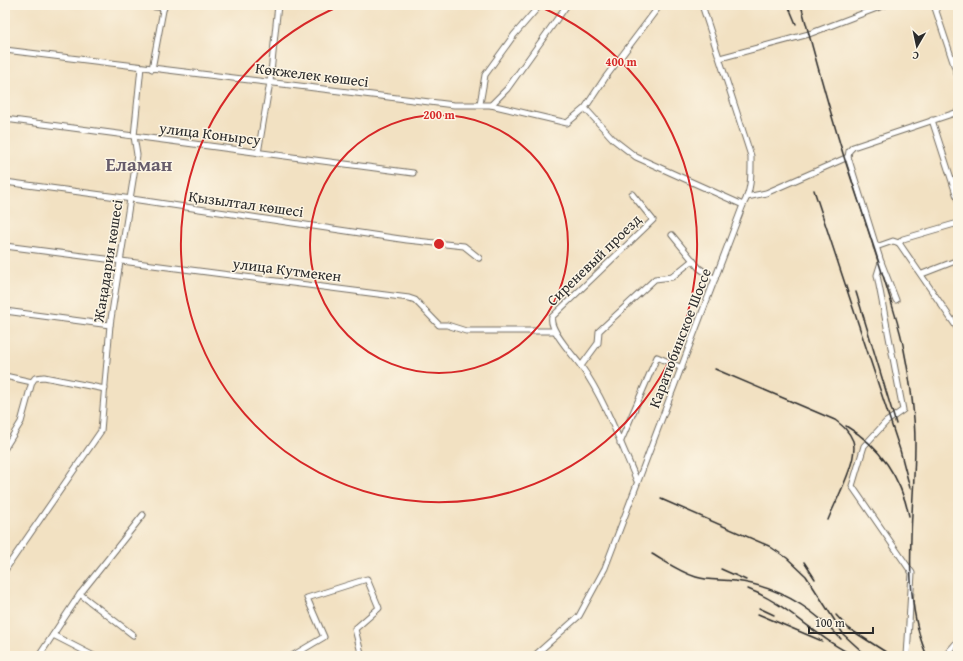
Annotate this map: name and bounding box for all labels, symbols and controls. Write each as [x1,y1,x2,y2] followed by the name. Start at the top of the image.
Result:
[897,26,937,66] north arrow
[911,47,920,64] text: С
[605,53,638,70] text: 400 m
[254,57,370,92] street label: Көкжелек көшесі
[423,106,456,123] text: 200 m
[157,117,262,150] street label: улица Конырсу
[106,150,173,178] district label: Еламан
[187,185,305,222] street label: Қызылтал көшесі
[87,198,128,325] street label: Жаңадария көшесі
[542,209,646,310] street label: Сиреневый проезд
[432,237,446,251] centre of rings
[231,252,343,287] street label: улица Кутмекен
[643,265,716,411] street label: Каратюбинское Шоссе
[809,609,873,635] scale bar
[815,614,845,631] text: 100 m

